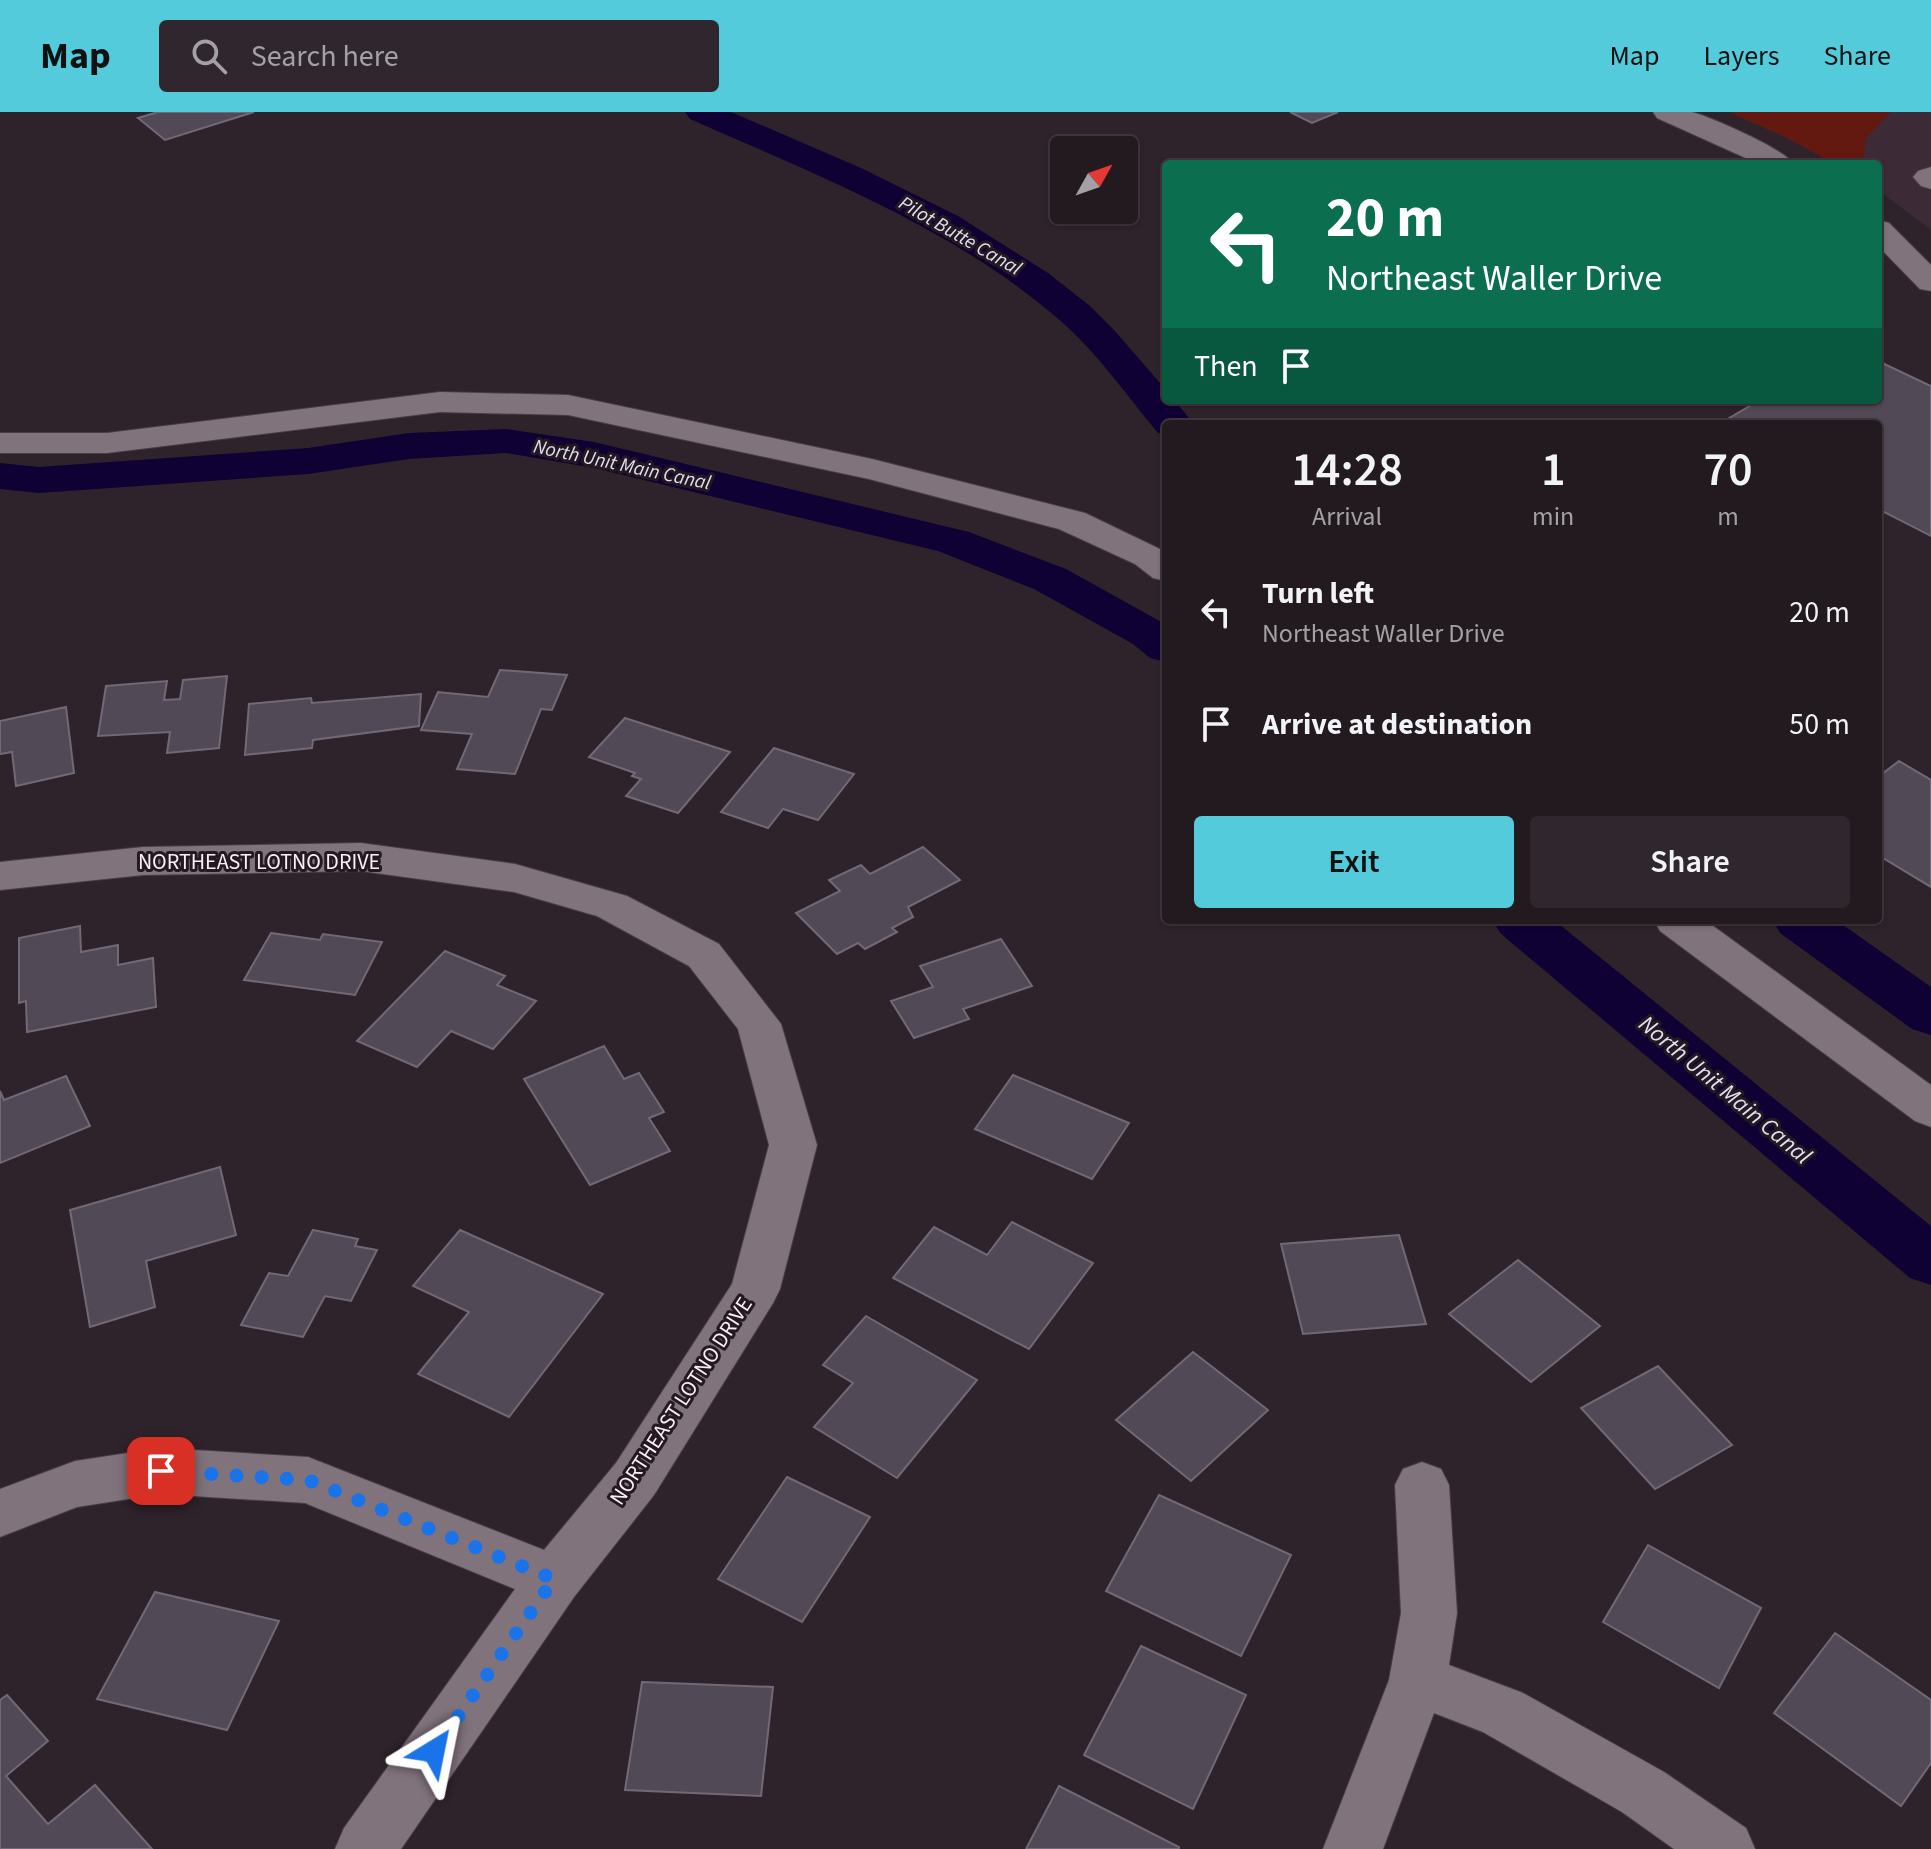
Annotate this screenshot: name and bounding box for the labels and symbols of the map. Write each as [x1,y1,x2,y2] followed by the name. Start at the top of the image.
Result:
[1050,136,1138,224] north arrow
[893,189,1027,283] water label: Pilot Butte Canal
[531,433,713,497] water label: North Unit Main Canal
[138,846,380,878] street label: NORTHEAST LOTNO DRIVE
[1631,1007,1819,1173] water label: North Unit Main Canal
[602,1291,760,1511] street label: NORTHEAST LOTNO DRIVE
[127,1437,195,1505] pin
[392,1709,476,1793] position arrow

